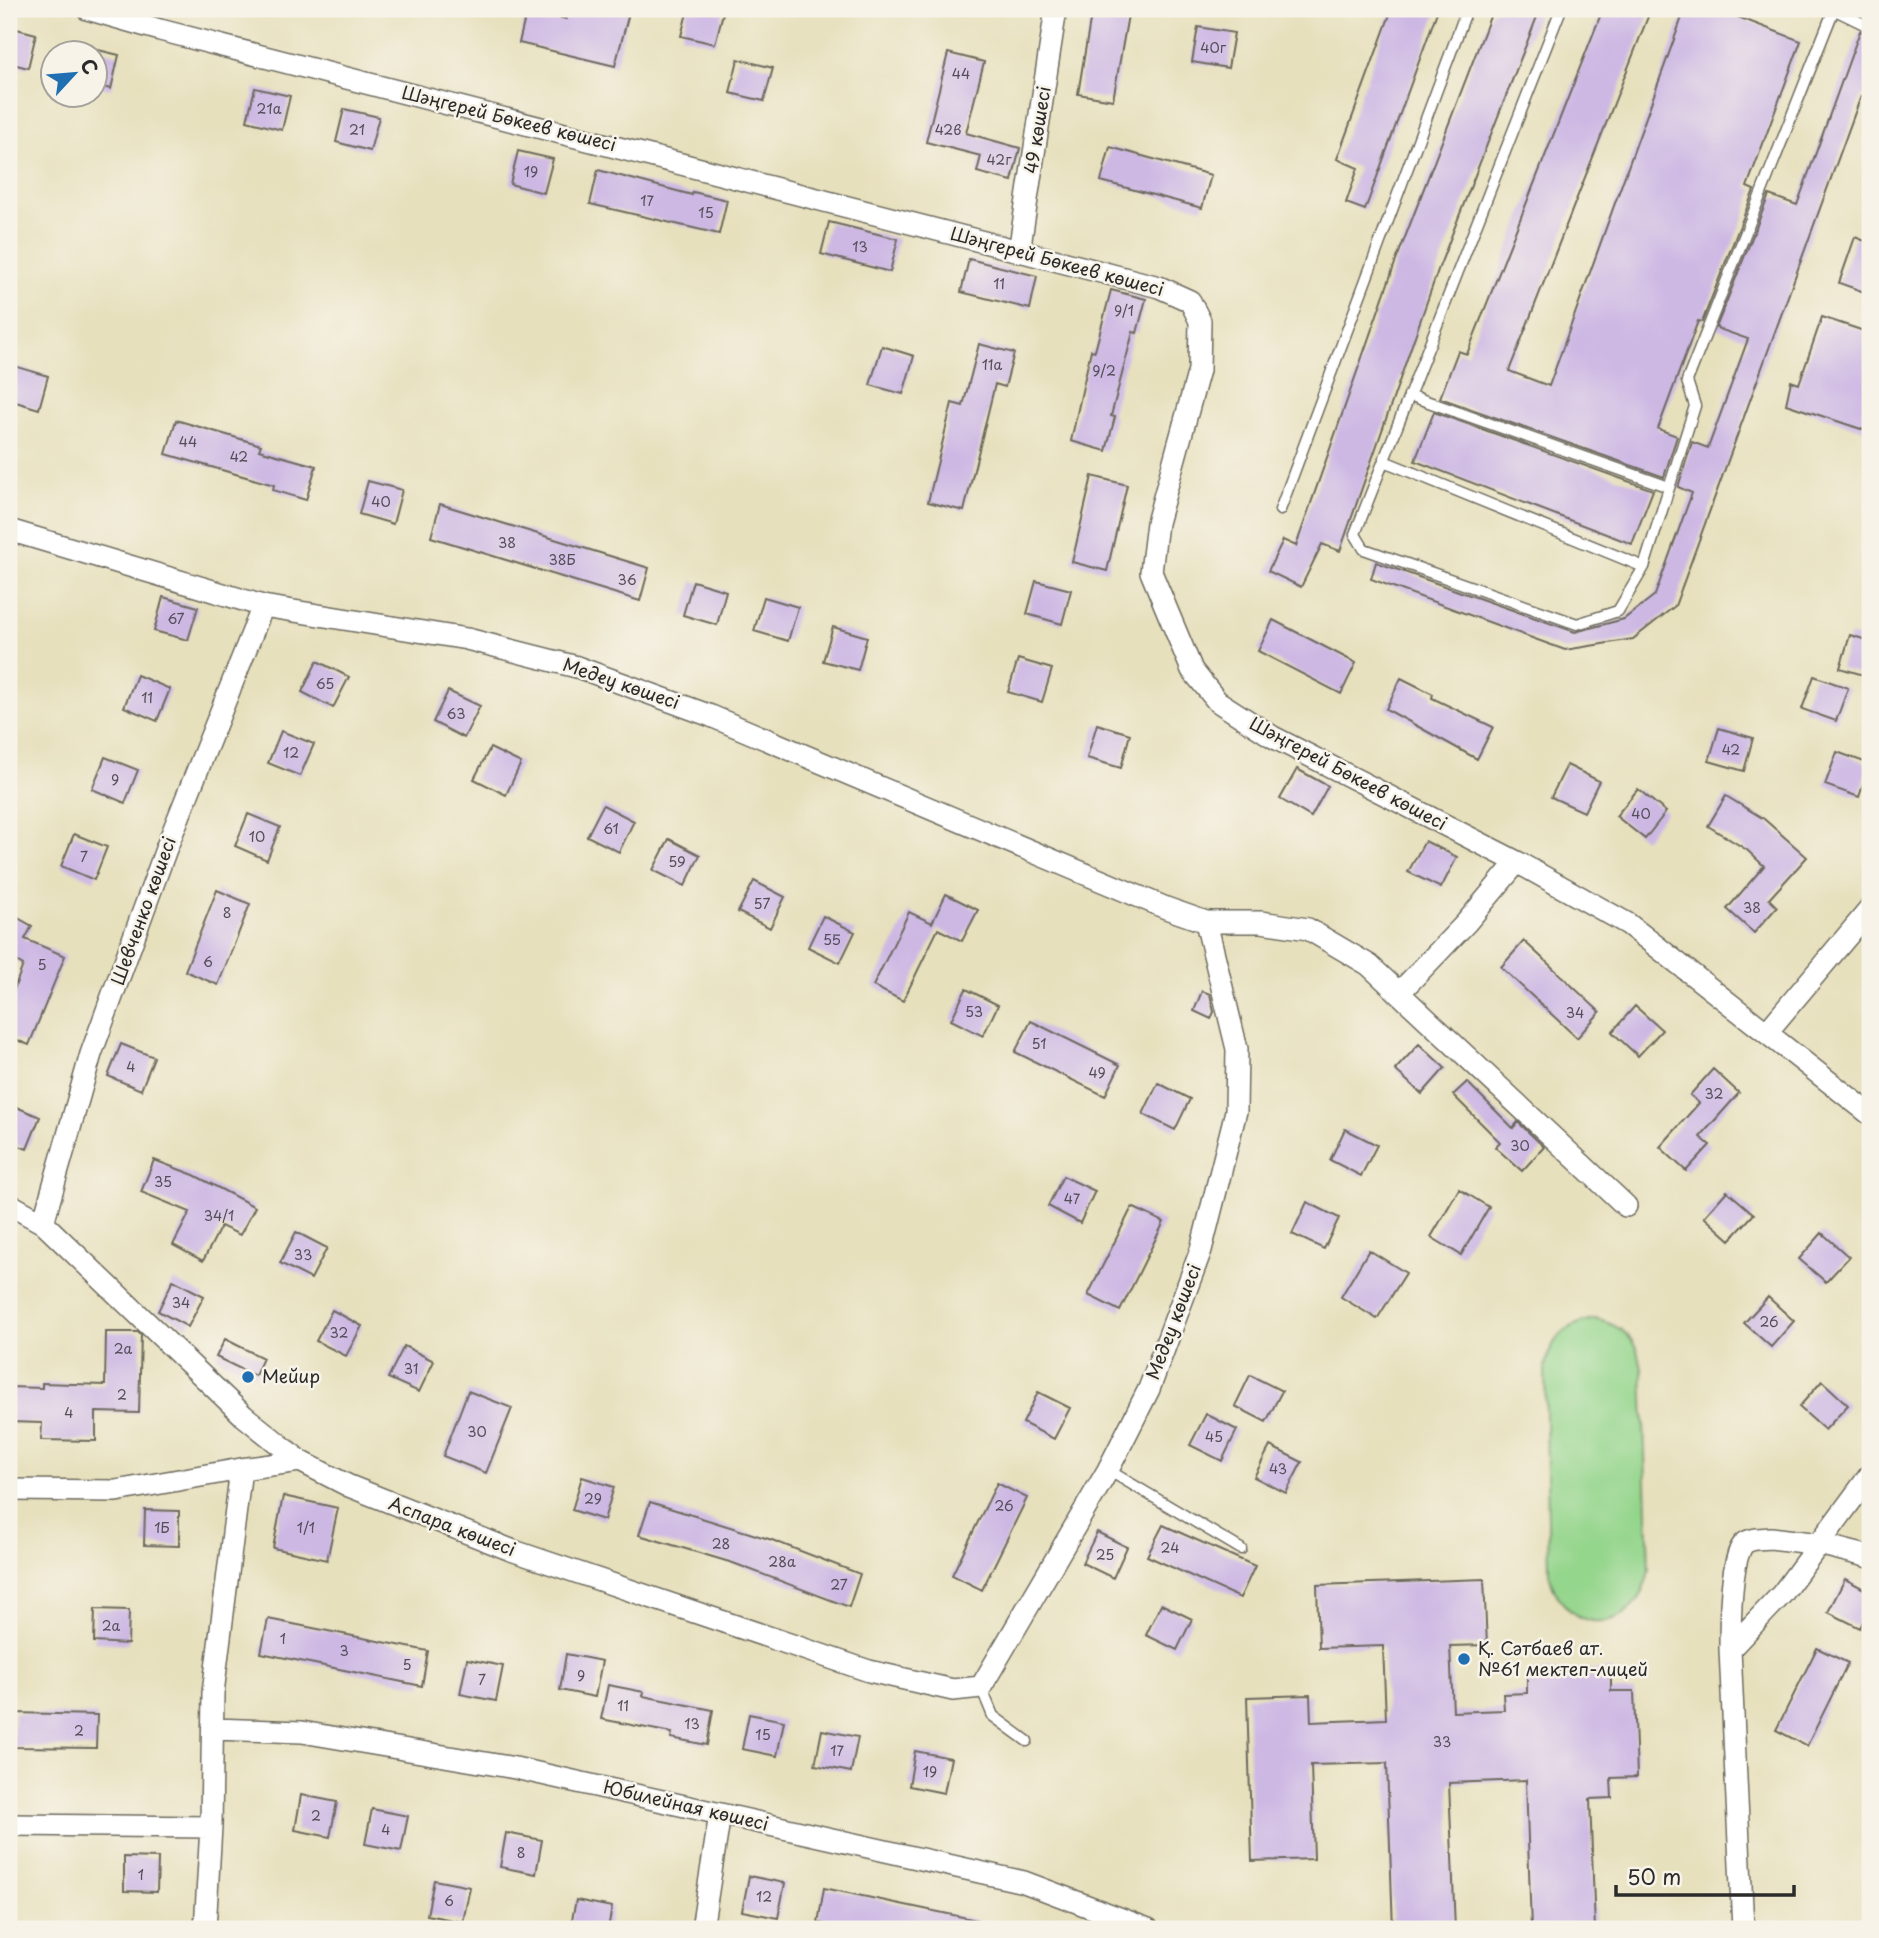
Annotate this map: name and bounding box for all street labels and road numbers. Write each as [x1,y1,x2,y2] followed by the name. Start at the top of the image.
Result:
[399,78,619,157] street label: Шәңгерей Бөкеев көшесі
[1016,84,1057,175] street label: 49 көшесі
[948,219,1167,302] street label: Шәңгерей Бөкеев көшесі
[559,650,684,715] street label: Медеу көшесі
[1245,709,1452,836] street label: Шәңгерей Бөкеев көшесі
[103,832,182,989] street label: Шевченко көшесі
[1138,1260,1207,1383] street label: Медеу көшесі
[385,1489,520,1562] street label: Аспара көшесі
[601,1772,772,1837] street label: Юбилейная көшесі

